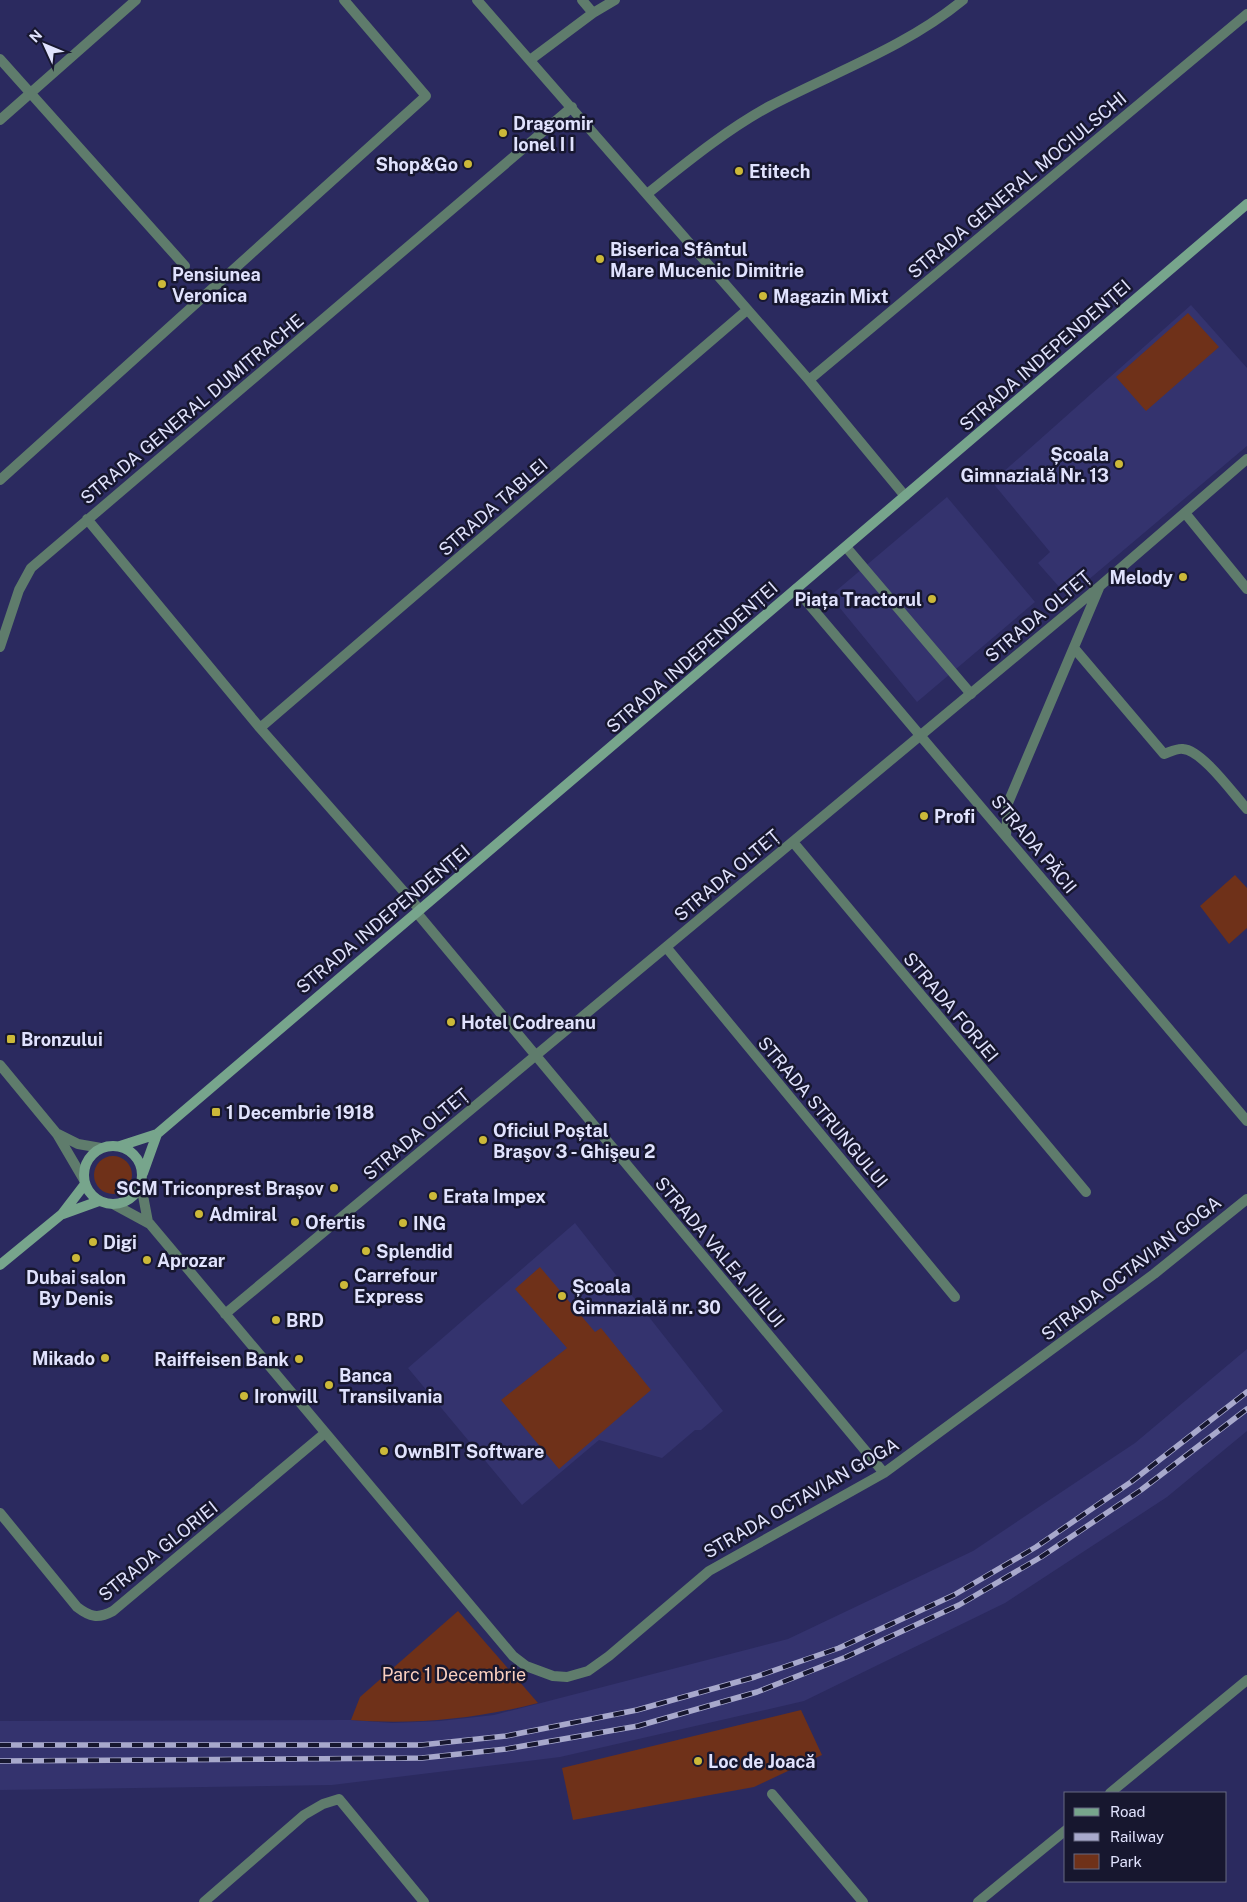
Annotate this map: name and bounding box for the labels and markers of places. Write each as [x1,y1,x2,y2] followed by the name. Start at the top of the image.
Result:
[513,113,594,155] place label: Dragomir Ionel I I
[497,127,509,139] marker: Dragomir Ionel I I
[375,154,458,175] place label: Shop&Go
[462,158,474,170] marker: Shop&Go
[749,161,810,182] place label: Etitech
[733,165,745,177] marker: Etitech
[610,239,804,281] place label: Biserica Sfântul Mare Mucenic Dimitrie
[594,253,606,265] marker: Biserica Sfântul Mare Mucenic Dimitrie
[172,264,261,306] place label: Pensiunea Veronica
[156,278,168,290] marker: Pensiunea Veronica
[773,286,889,307] place label: Magazin Mixt
[757,290,769,302] marker: Magazin Mixt
[961,444,1109,486] place label: Școala Gimnazială Nr. 13
[1113,458,1125,470] marker: Școala Gimnazială Nr. 13
[1110,567,1173,588] place label: Melody
[1177,571,1189,583] marker: Melody
[794,589,922,610] place label: Piața Tractorul
[926,593,938,605] marker: Piața Tractorul
[934,806,975,827] place label: Profi
[918,810,930,822] marker: Profi
[461,1012,596,1033] place label: Hotel Codreanu
[445,1016,457,1028] marker: Hotel Codreanu
[21,1029,103,1050] place label: Bronzului
[5,1033,17,1045] marker: Bronzului
[226,1102,374,1123] place label: 1 Decembrie 1918
[210,1106,222,1118] marker: 1 Decembrie 1918
[493,1120,655,1162] place label: Oficiul Poștal Braşov 3 - Ghişeu 2
[477,1134,489,1146] marker: Oficiul Poștal Braşov 3 - Ghişeu 2
[116,1178,325,1199] place label: SCM Triconprest Brașov
[328,1182,340,1194] marker: SCM Triconprest Brașov
[443,1186,546,1207] place label: Erata Impex
[427,1190,439,1202] marker: Erata Impex
[209,1204,277,1225] place label: Admiral
[193,1208,205,1220] marker: Admiral
[305,1212,365,1233] place label: Ofertis
[413,1213,446,1234] place label: ING
[289,1216,301,1228] marker: Ofertis
[397,1217,409,1229] marker: ING
[103,1232,137,1253] place label: Digi
[87,1236,99,1248] marker: Digi
[376,1241,453,1262] place label: Splendid
[360,1245,372,1257] marker: Splendid
[157,1250,226,1271] place label: Aprozar
[70,1252,82,1264] marker: Dubai salon By Denis
[141,1254,153,1266] marker: Aprozar
[354,1265,438,1307] place label: Carrefour Express
[26,1267,126,1309] place label: Dubai salon By Denis
[572,1276,721,1318] place label: Școala Gimnazială nr. 30
[338,1279,350,1291] marker: Carrefour Express
[556,1290,568,1302] marker: Școala Gimnazială nr. 30
[286,1310,324,1331] place label: BRD
[270,1314,282,1326] marker: BRD
[32,1348,95,1369] place label: Mikado
[154,1349,290,1370] place label: Raiffeisen Bank
[99,1352,111,1364] marker: Mikado
[293,1353,305,1365] marker: Raiffeisen Bank
[339,1365,443,1407] place label: Banca Transilvania
[323,1379,335,1391] marker: Banca Transilvania
[254,1386,318,1407] place label: Ironwill
[238,1390,250,1402] marker: Ironwill
[394,1441,545,1462] place label: OwnBIT Software
[378,1445,390,1457] marker: OwnBIT Software
[708,1751,815,1772] place label: Loc de Joacă
[692,1755,704,1767] marker: Loc de Joacă

